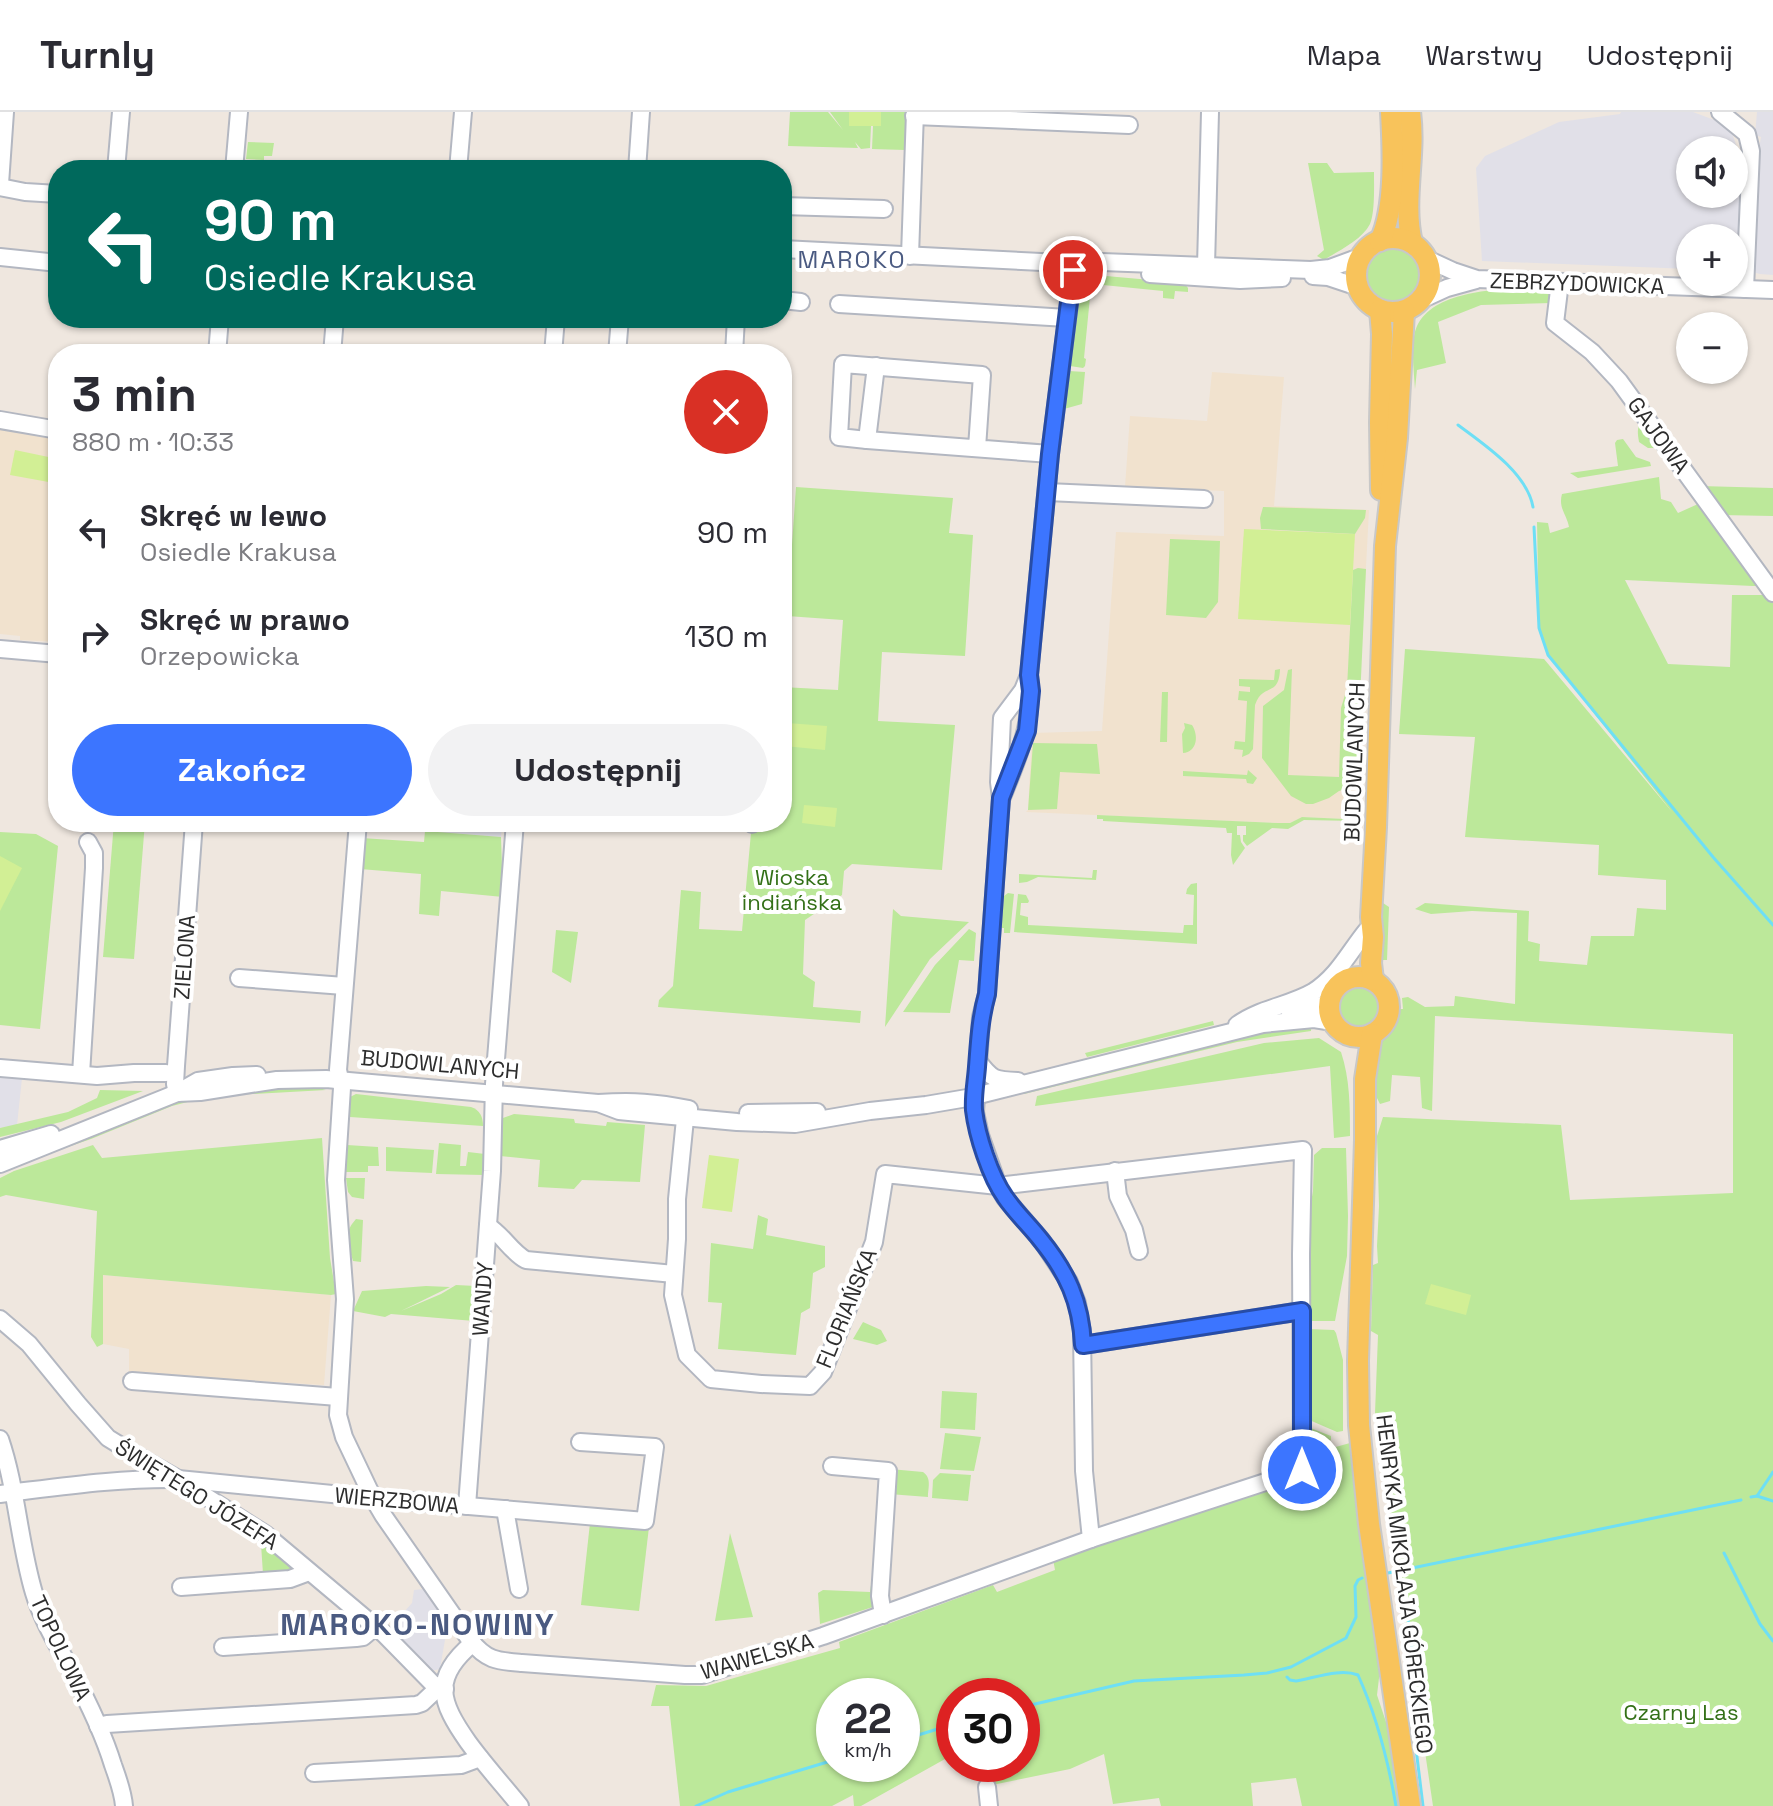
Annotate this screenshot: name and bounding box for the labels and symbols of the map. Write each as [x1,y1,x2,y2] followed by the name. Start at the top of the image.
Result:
[1039,236,1107,304] pin
[797,244,907,275] district label: MAROKO
[1489,266,1665,300] street label: ZEBRZYDOWICKA
[1622,391,1696,479] street label: GAJOWA
[1337,682,1371,842] street label: BUDOWLANYCH
[742,863,843,916] park label: Wioska indiańska
[167,913,201,1000] street label: ZIELONA
[359,1043,521,1085] street label: BUDOWLANYCH
[809,1244,883,1372] street label: FLORIAŃSKA
[465,1260,499,1337] street label: WANDY
[1370,1413,1440,1755] street label: HENRYKA MIKOŁAJA GÓRECKIEGO
[1260,1428,1344,1512] position arrow
[110,1432,284,1556] street label: ŚWIĘTEGO JÓZEFA
[333,1481,461,1519] street label: WIERZBOWA
[24,1591,98,1706] street label: TOPOLOWA
[280,1605,556,1644] district label: MAROKO-NOWINY
[697,1626,817,1685] street label: WAWELSKA
[936,1678,1040,1782] speed limit sign: 30
[1623,1698,1739,1726] park label: Czarny Las

